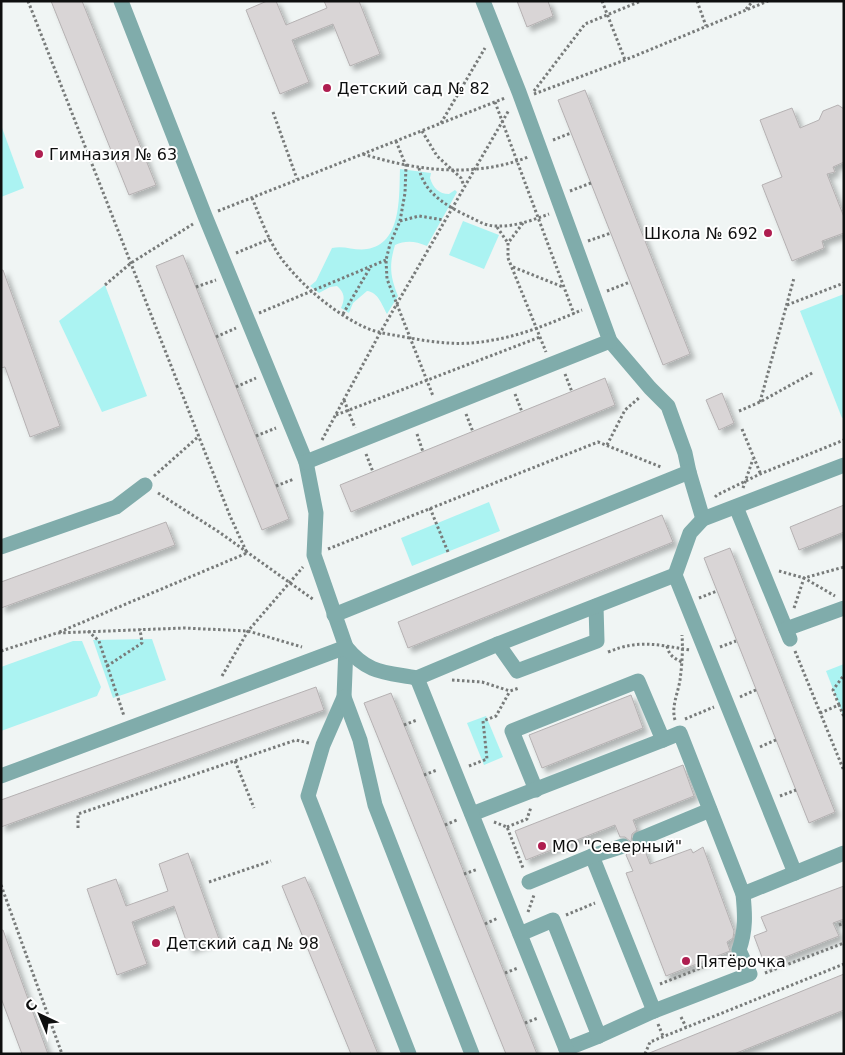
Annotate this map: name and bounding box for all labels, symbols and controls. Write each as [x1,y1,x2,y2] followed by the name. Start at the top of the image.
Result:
[337,79,490,98] place label: Детский сад № 82
[321,82,333,94] marker: Детский сад № 82
[49,145,177,164] place label: Гимназия № 63
[33,148,45,160] marker: Гимназия № 63
[644,224,758,243] place label: Школа № 692
[762,227,774,239] marker: Школа № 692
[552,837,682,856] place label: МО "Северный"
[536,840,548,852] marker: МО "Северный"
[166,934,319,953] place label: Детский сад № 98
[150,937,162,949] marker: Детский сад № 98
[696,952,786,971] place label: Пятёрочка
[680,955,692,967] marker: Пятёрочка
[15,990,65,1040] north arrow
[22,996,40,1015] text: С

